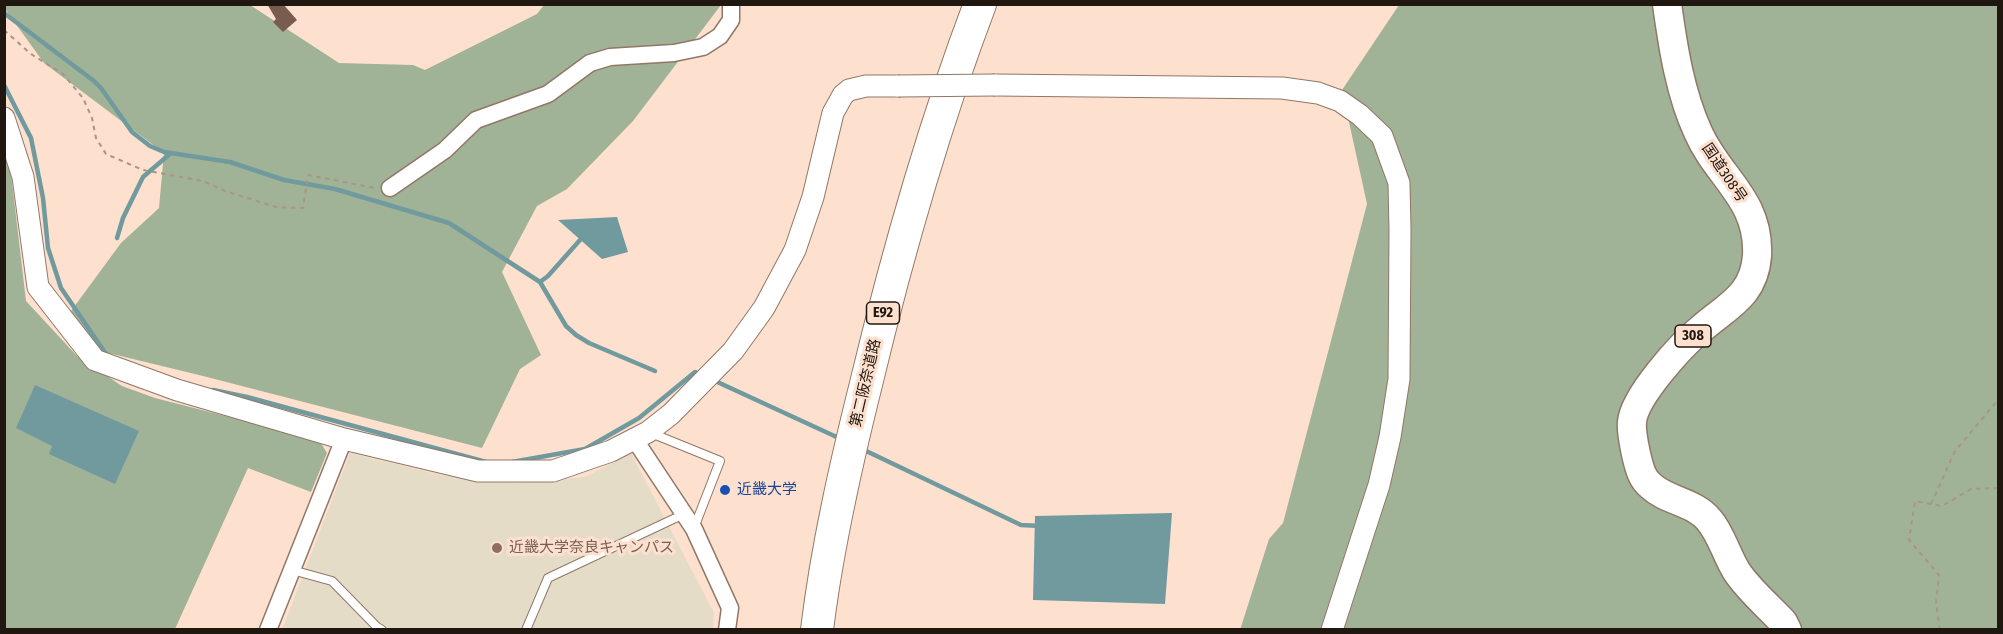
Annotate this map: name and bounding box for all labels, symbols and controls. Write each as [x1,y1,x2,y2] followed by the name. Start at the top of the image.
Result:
[1698,140,1750,206] street label: 国道308号
[866,302,900,324] road number: E92
[1675,325,1711,347] road number: 308
[847,337,885,429] street label: 第二阪奈道路
[737,481,797,499] place label: 近畿大学
[718,483,732,497] marker: 近畿大学
[509,539,674,557] place label: 近畿大学奈良キャンパス
[490,541,504,555] marker: 近畿大学奈良キャンパス

